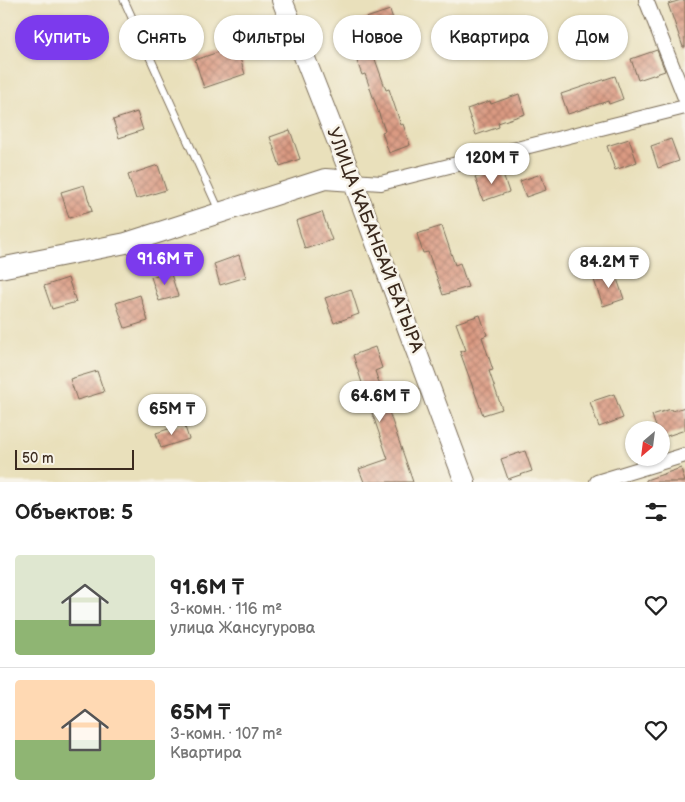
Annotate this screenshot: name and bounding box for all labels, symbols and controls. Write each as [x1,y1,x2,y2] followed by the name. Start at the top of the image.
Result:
[15,15,109,60] chip: Купить
[119,15,204,60] chip: Снять
[214,15,323,60] chip: Фильтры
[333,15,421,60] chip: Новое
[431,15,548,60] chip: Квартира
[558,15,628,60] chip: Дом
[322,125,428,356] street label: УЛИЦА КАБАНБАЙ БАТЫРА
[451,142,533,185] pin: 120M ₸
[466,149,518,168] text: 120M ₸
[119,244,211,286] pin: 91.6M ₸
[563,246,655,289] pin: 84.2M ₸
[137,250,193,269] text: 91.6M ₸
[580,253,639,272] text: 84.2M ₸
[334,380,426,423] pin: 64.6M ₸
[350,387,410,406] text: 64.6M ₸
[137,394,207,436] pin: 65M ₸
[149,400,195,419] text: 65M ₸
[625,421,670,466] north arrow
[625,421,670,466] map controls
[15,447,134,470] scale bar
[22,450,54,467] text: 50 m
[642,498,670,526] icon: filters
[15,500,133,525] text: Объектов: 5
[55,575,115,635] icon: home
[170,575,244,600] text: 91.6M ₸
[642,591,670,619] icon: heart
[170,600,282,619] text: 3-комн. · 116 m²
[170,619,315,638] text: улица Жансугурова
[55,700,115,760] icon: home
[170,700,230,725] text: 65M ₸
[642,716,670,744] icon: heart
[170,725,282,744] text: 3-комн. · 107 m²
[170,744,242,763] text: Квартира

